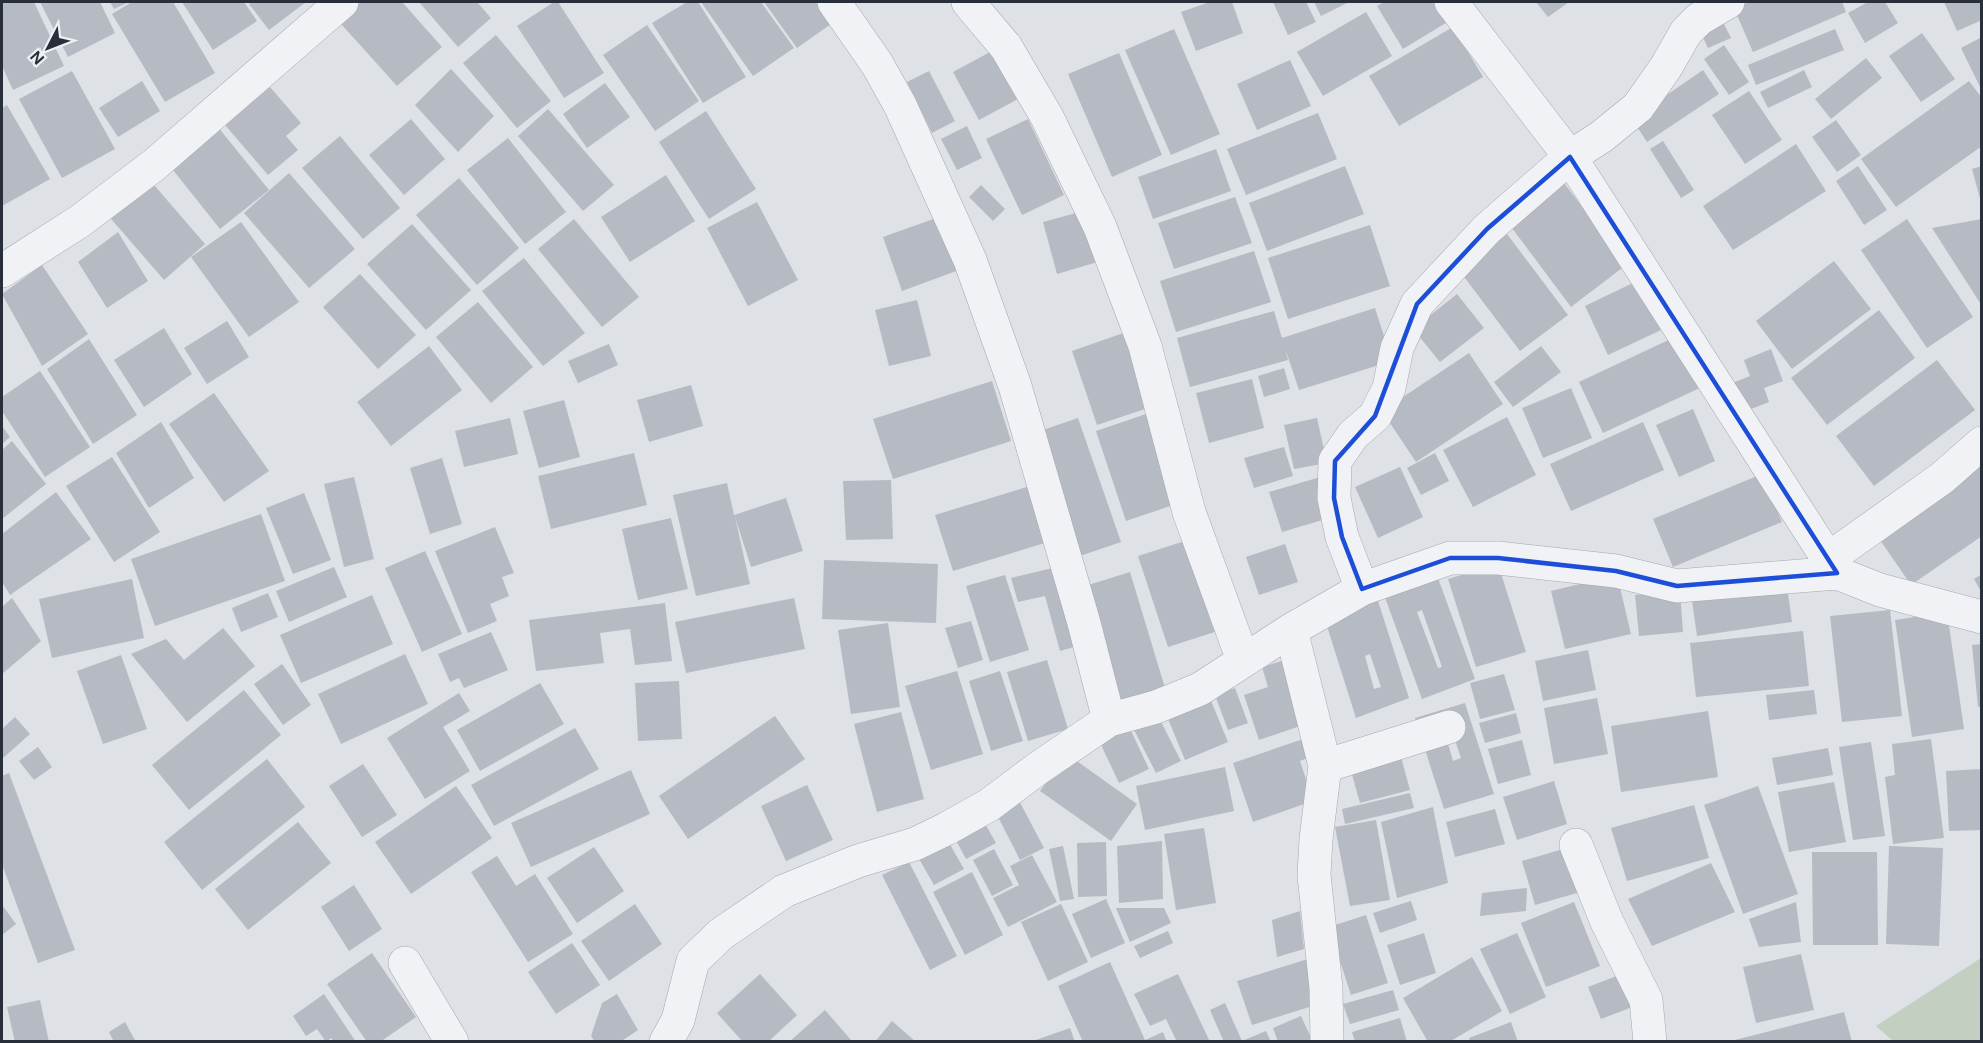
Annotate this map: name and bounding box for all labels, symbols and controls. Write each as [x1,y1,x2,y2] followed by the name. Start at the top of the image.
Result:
[18,18,78,78] north arrow
[26,46,49,69] text: N

